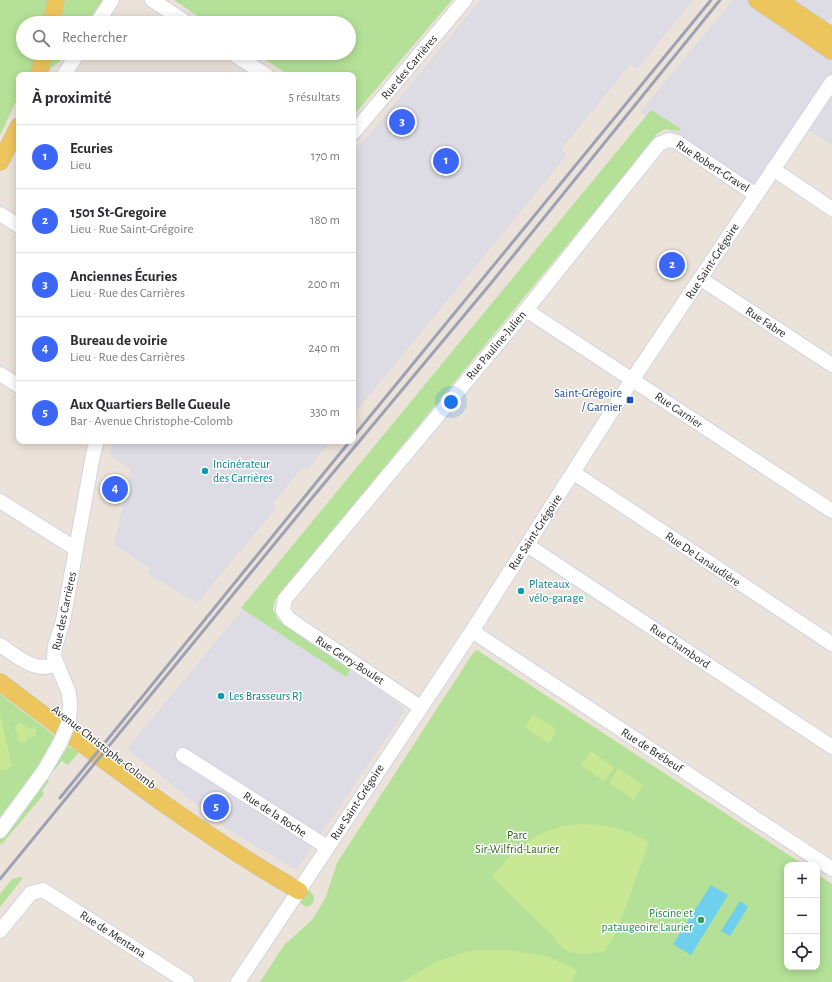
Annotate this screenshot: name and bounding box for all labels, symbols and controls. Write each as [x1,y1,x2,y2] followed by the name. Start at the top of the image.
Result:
[16,16,356,60] search box
[30,27,52,49] icon: search
[62,30,127,45] text: Rechercher
[379,33,439,101] street label: Rue des Carrières
[32,89,112,106] text: À proximité
[288,91,340,104] text: 5 résultats
[389,107,415,137] pin: 3
[674,138,752,194] street label: Rue Robert-Gravel
[70,141,113,156] text: Ecuries
[433,146,459,176] pin: 1
[43,150,47,163] text: 1
[311,150,340,163] text: 170 m
[70,159,91,172] text: Lieu
[70,205,166,220] text: 1501 St-Gregoire
[42,214,48,227] text: 2
[310,214,340,227] text: 180 m
[683,221,741,301] street label: Rue Saint-Grégoire
[70,223,193,236] text: Lieu · Rue Saint-Grégoire
[659,250,685,280] pin: 2
[70,269,177,284] text: Anciennes Écuries
[42,278,48,291] text: 3
[308,278,340,291] text: 200 m
[70,287,185,300] text: Lieu · Rue des Carrières
[743,304,789,340] street label: Rue Fabre
[464,308,528,382] street label: Rue Pauline-Julien
[70,333,167,348] text: Bureau de voirie
[42,342,48,355] text: 4
[308,342,340,355] text: 240 m
[70,351,185,364] text: Lieu · Rue des Carrières
[554,387,622,413] place label: Saint-Grégoire / Garnier
[653,390,705,430] street label: Rue Garnier
[441,392,461,412] your location
[625,395,635,405] marker: Saint-Grégoire / Garnier
[70,397,230,412] text: Aux Quartiers Belle Gueule
[42,406,48,419] text: 5
[310,406,340,419] text: 330 m
[70,415,233,428] text: Bar · Avenue Christophe-Colomb
[213,458,273,484] place label: Incinérateur des Carrières
[200,466,210,476] marker: Incinérateur des Carrières
[102,474,128,504] pin: 4
[506,492,564,572] street label: Rue Saint-Grégoire
[663,530,743,588] street label: Rue De Lanaudière
[50,571,78,651] street label: Rue des Carrières
[529,578,584,604] place label: Plateaux vélo-garage
[516,586,526,596] marker: Plateaux vélo-garage
[648,622,712,670] street label: Rue Chambord
[313,633,387,688] street label: Rue Gerry-Boulet
[229,690,303,702] place label: Les Brasseurs RJ
[216,691,226,701] marker: Les Brasseurs RJ
[50,703,158,791] street label: Avenue Christophe-Colomb
[619,726,686,775] street label: Rue de Brébeuf
[328,762,386,842] street label: Rue Saint-Grégoire
[241,789,309,839] street label: Rue de la Roche
[203,792,229,822] pin: 5
[475,829,559,855] park label: Parc Sir-Wilfrid-Laurier
[784,862,820,970] map controls
[784,862,820,898] button: +
[784,898,820,934] button: −
[602,907,693,933] place label: Piscine et pataugeoire Laurier
[78,908,148,960] street label: Rue de Mentana
[696,915,706,925] marker: Piscine et pataugeoire Laurier
[784,934,820,970] button: locate

